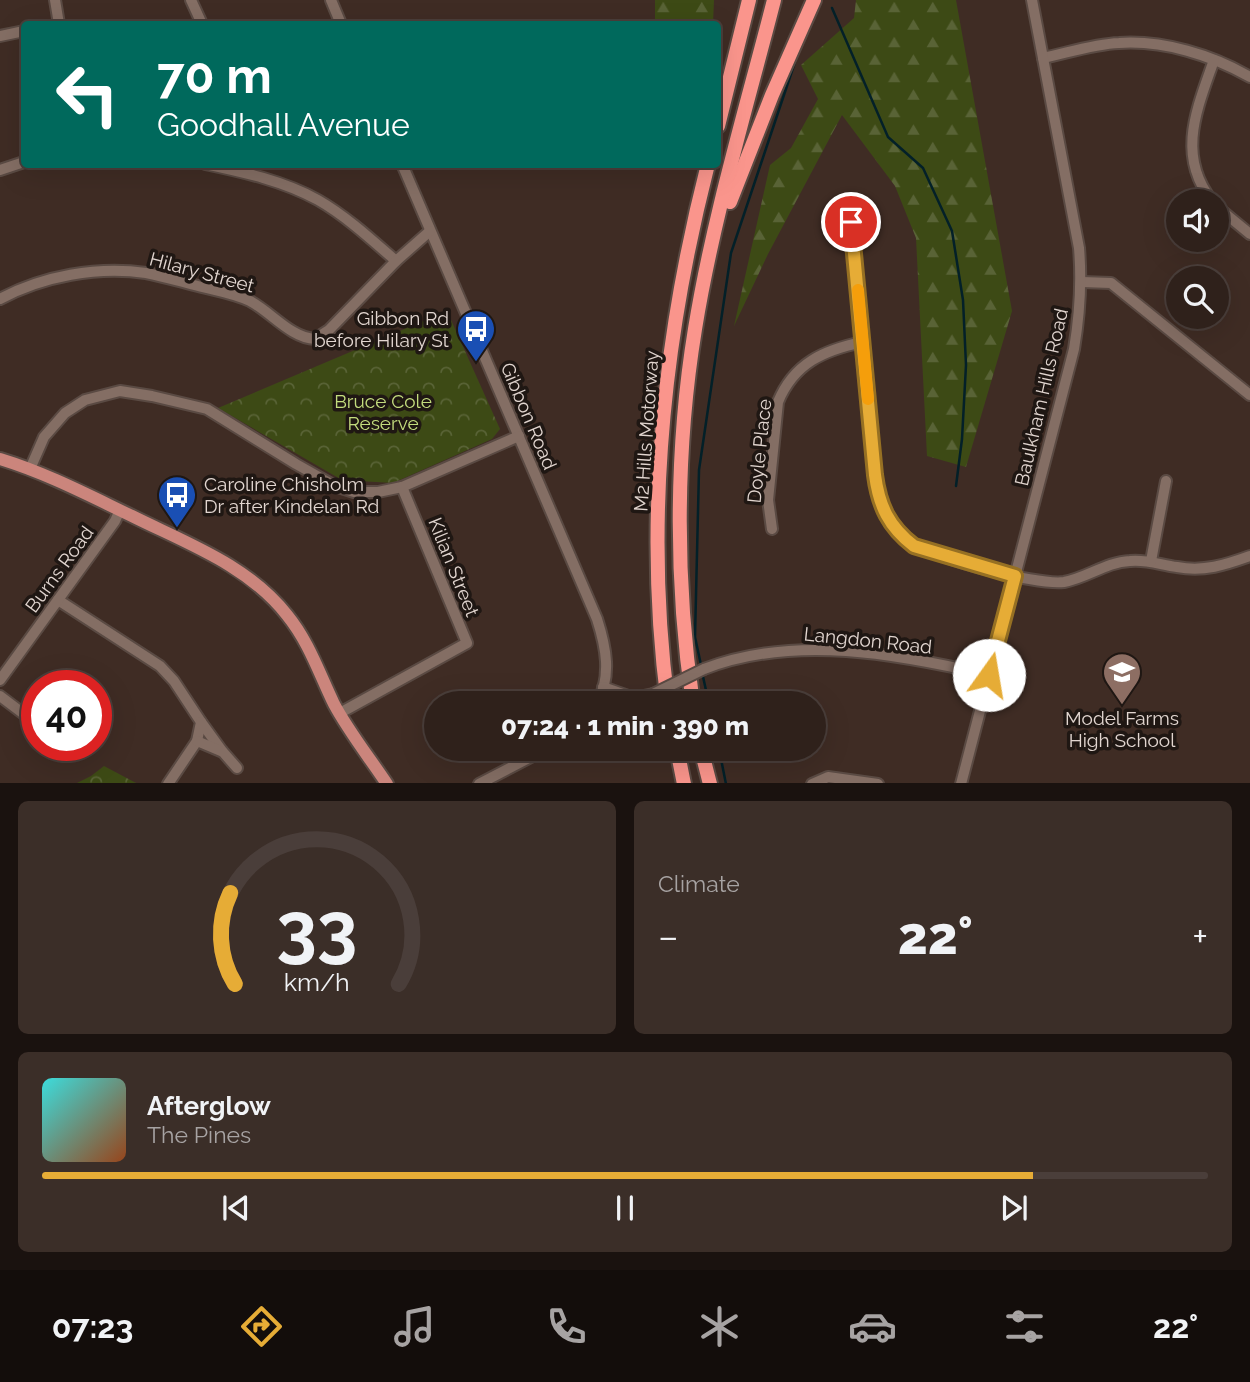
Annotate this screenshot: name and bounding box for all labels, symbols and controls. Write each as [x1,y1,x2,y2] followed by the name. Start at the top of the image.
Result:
[157,47,272,104] text: 70 m
[42,49,133,140] icon: left
[157,106,410,143] text: Goodhall Avenue
[1166,189,1229,329] map controls
[1166,189,1229,252] button: sound
[821,192,881,252] pin
[832,203,870,241] icon: arrive
[147,247,257,297] street label: Hilary Street
[1166,266,1229,329] button: search
[1010,306,1072,488] street label: Baulkham Hills Road
[314,307,450,351] place label: Gibbon Rd before Hilary St
[455,308,497,363] bus stop icon: Gibbon Rd before Hilary St
[629,350,663,512] street label: M2 Hills Motorway
[497,359,561,473] street label: Gibbon Road
[334,390,432,434] park label: Bruce Cole Reserve
[743,398,775,504] street label: Doyle Place
[204,473,379,517] place label: Caroline Chisholm Dr after Kindelan Rd
[156,474,198,529] bus stop icon: Caroline Chisholm Dr after Kindelan Rd
[424,514,484,620] street label: Kilian Street
[20,522,98,616] street label: Burns Road
[803,622,933,658] street label: Langdon Road
[952,638,1026,712] position arrow
[1101,651,1143,706] school or university icon: Model Farms High School
[21,670,112,761] speed limit sign: 40
[1065,707,1179,751] place label: Model Farms High School
[501,711,749,741] text: 07:24 · 1 min · 390 m
[658,870,740,897] text: Climate
[276,886,358,971] text: 33
[898,905,973,966] text: 22°
[658,914,678,959] text: −
[1192,914,1208,959] text: +
[284,966,350,996] text: km/h
[147,1091,271,1121] text: Afterglow
[147,1121,251,1148] text: The Pines
[217,1189,255,1227] icon: previous
[606,1189,644,1227] icon: pause
[995,1189,1033,1227] icon: next
[237,1302,286,1351] icon: directions
[390,1302,439,1351] icon: music
[542,1302,591,1351] icon: phone
[695,1302,744,1351] icon: climate
[848,1302,897,1351] icon: car
[1000,1302,1049,1351] icon: filters
[52,1308,133,1345] text: 07:23
[1153,1308,1198,1345] text: 22°

